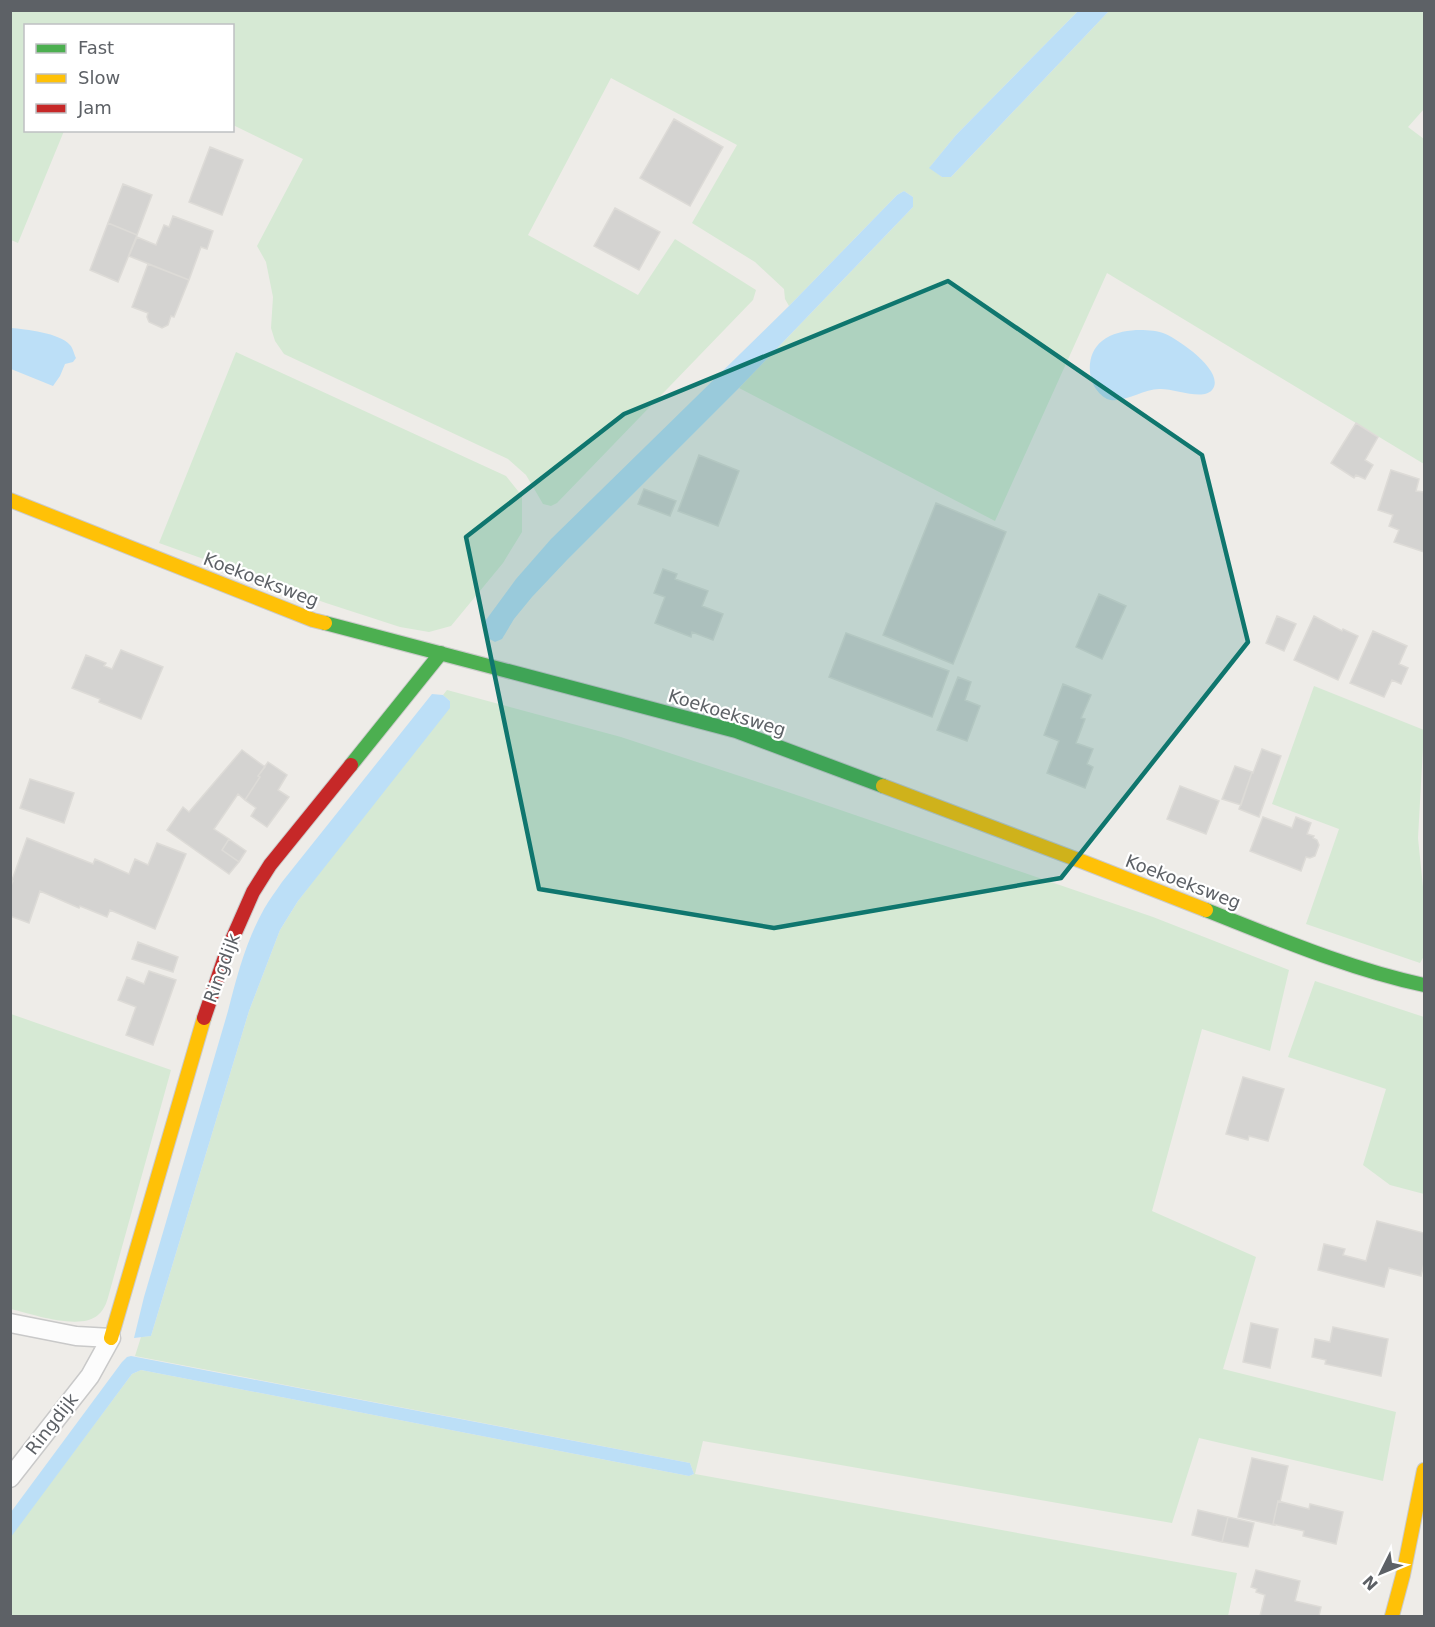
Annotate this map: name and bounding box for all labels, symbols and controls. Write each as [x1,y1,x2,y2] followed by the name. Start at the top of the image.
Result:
[24,24,234,132] legend
[78,37,114,58] text: Fast
[78,67,120,88] text: Slow
[77,97,112,118] text: Jam
[201,548,322,611] street label: Koekoeksweg
[666,685,788,740] street label: Koekoeksweg
[1123,850,1244,913] street label: Koekoeksweg
[199,930,244,1005] street label: Ringdijk
[21,1388,82,1459] street label: Ringdijk
[1351,1543,1411,1603] north arrow
[1359,1572,1382,1594] text: N

